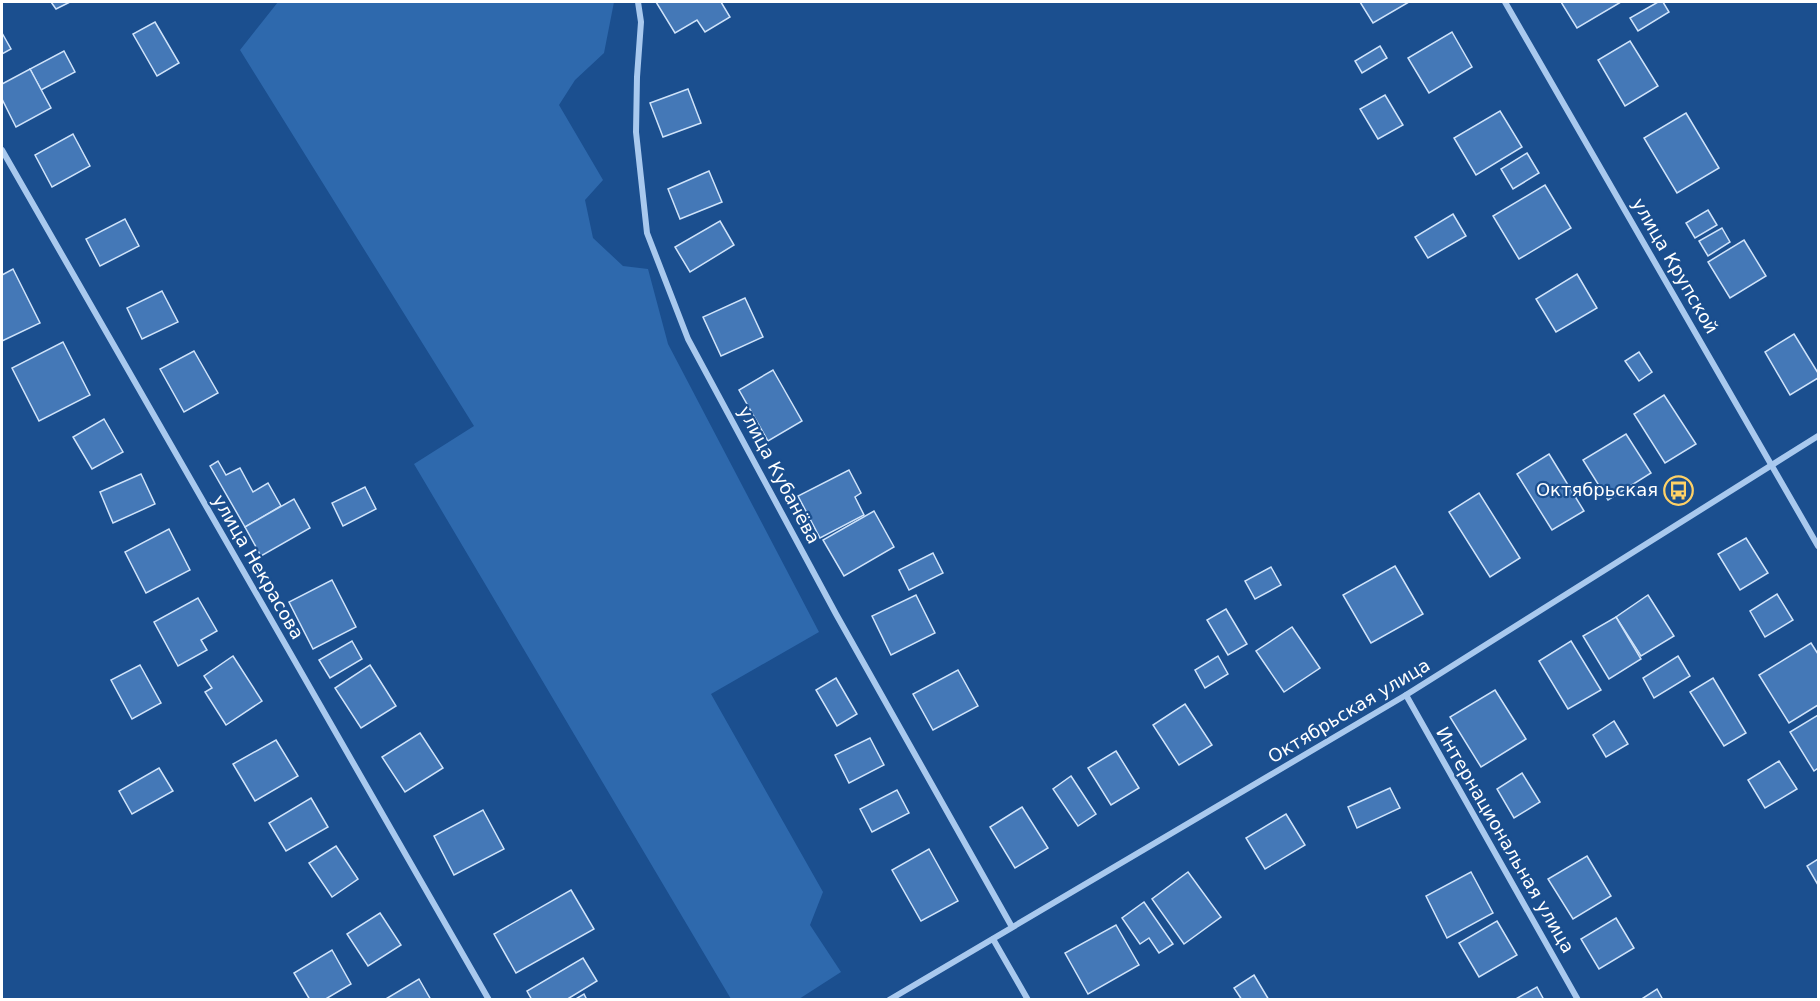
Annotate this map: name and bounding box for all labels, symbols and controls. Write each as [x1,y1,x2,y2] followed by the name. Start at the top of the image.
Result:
[1628,194,1723,337] street label: улица Крупской
[734,402,825,547] street label: улица Кубанёва
[1663,474,1695,506] bus stop icon: Октябрьская
[1536,479,1658,500] place label: Октябрьская
[208,491,308,643] street label: улица Некрасова
[1264,654,1433,767] street label: Октябрьская улица
[1432,723,1579,956] street label: Интернациональная улица

